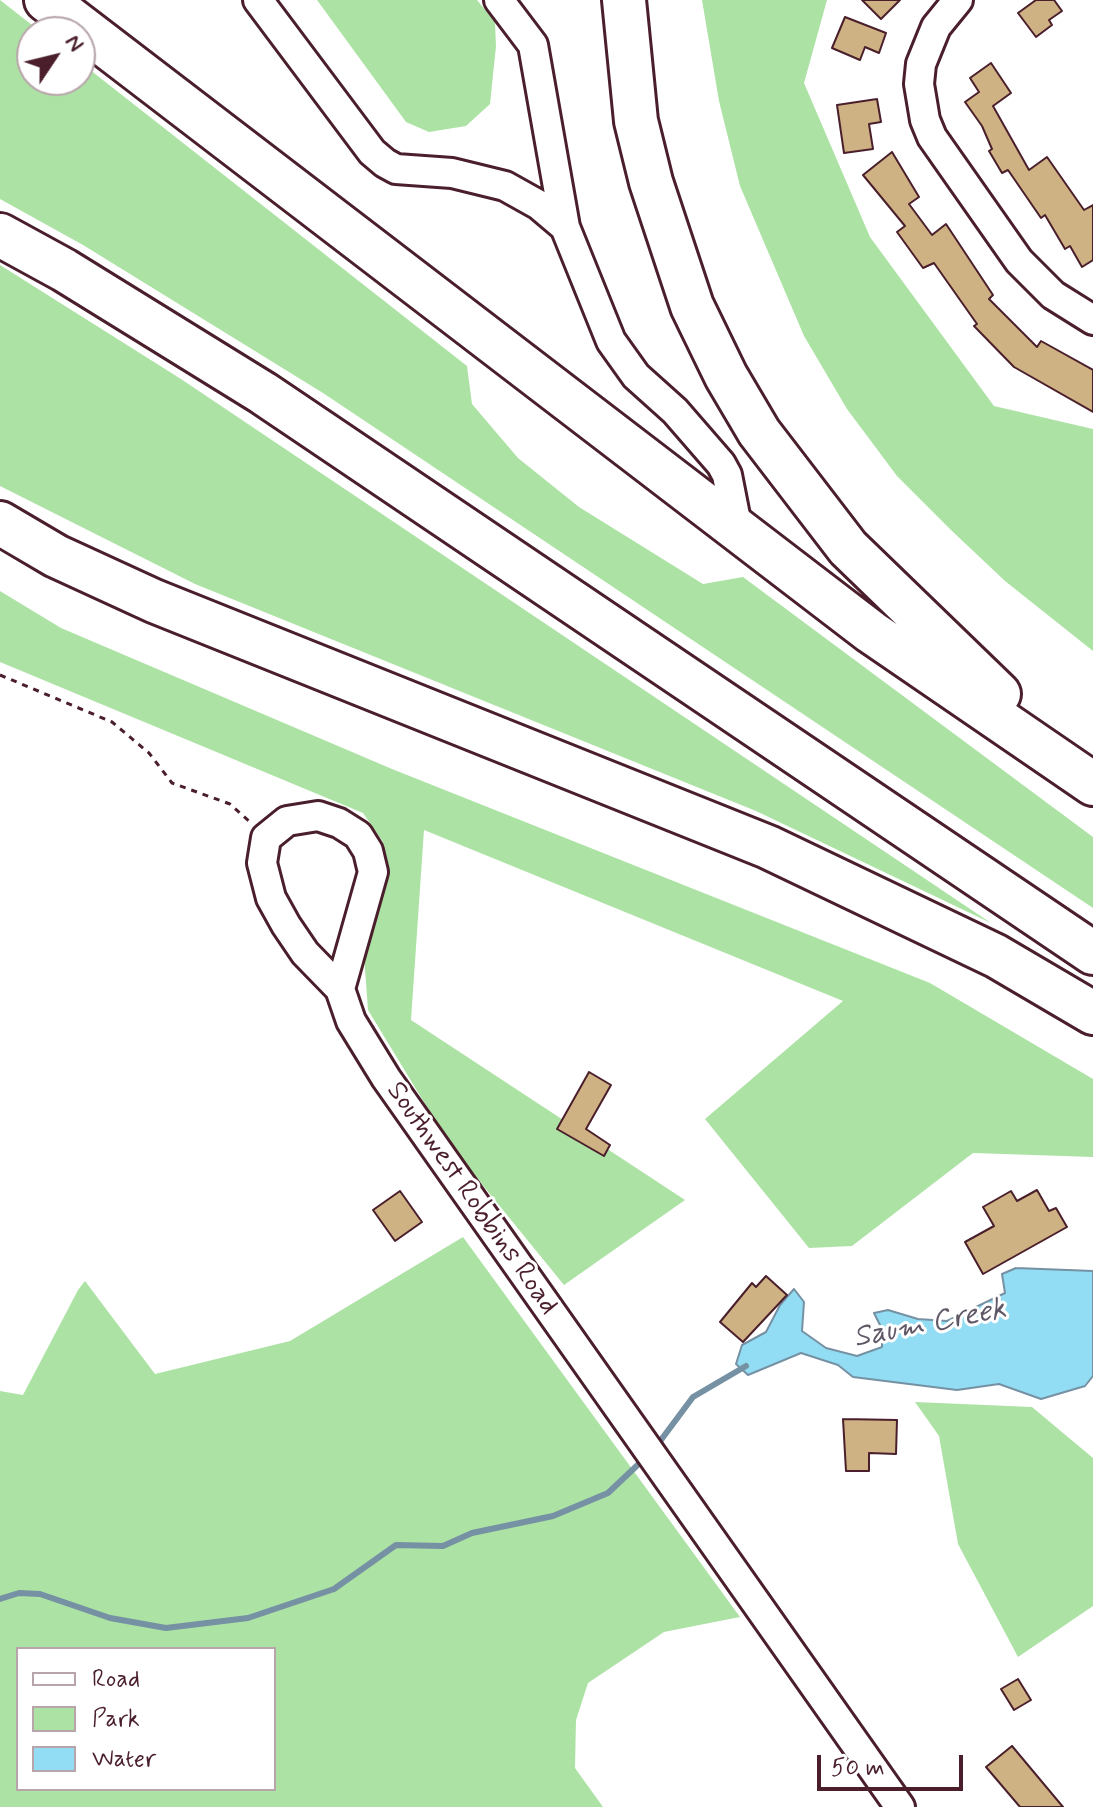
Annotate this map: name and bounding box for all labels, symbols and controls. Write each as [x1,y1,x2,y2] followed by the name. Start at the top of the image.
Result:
[16,16,96,96] north arrow
[58,29,90,57] text: N
[378,1076,564,1322] street label: Southwest Robbins Road
[851,1293,1009,1357] water label: Saum Creek
[16,1647,276,1791] legend
[92,1664,140,1695] text: Road
[92,1704,140,1735] text: Park
[821,1739,967,1789] scale bar
[92,1744,156,1775] text: Water
[831,1753,885,1784] text: 50 m

